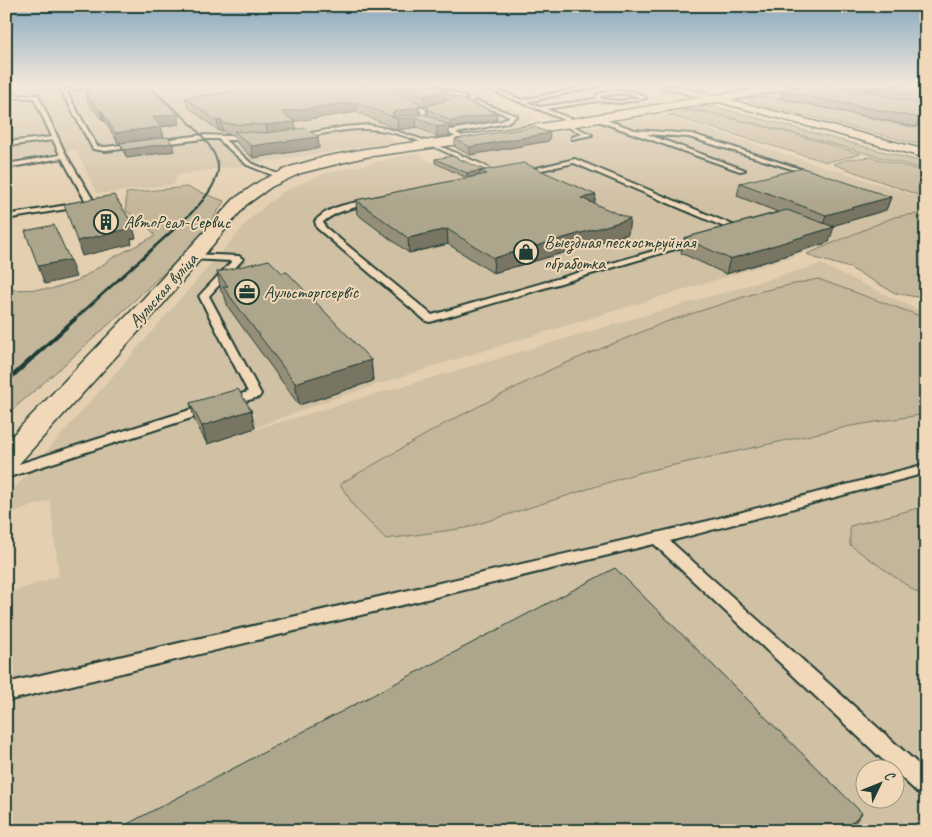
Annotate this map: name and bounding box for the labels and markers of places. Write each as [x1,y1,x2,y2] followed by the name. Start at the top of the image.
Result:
[93,209,119,235] building icon: АвтоРеал-Сервис
[124,211,232,233] place label: АвтоРеал-Сервис
[544,231,697,274] place label: Выездная пескоструйная обработка
[513,239,539,265] shop icon: Выездная пескоструйная обработка
[234,279,260,305] office icon: Аульсторгсервіс
[264,281,360,303] place label: Аульсторгсервіс

